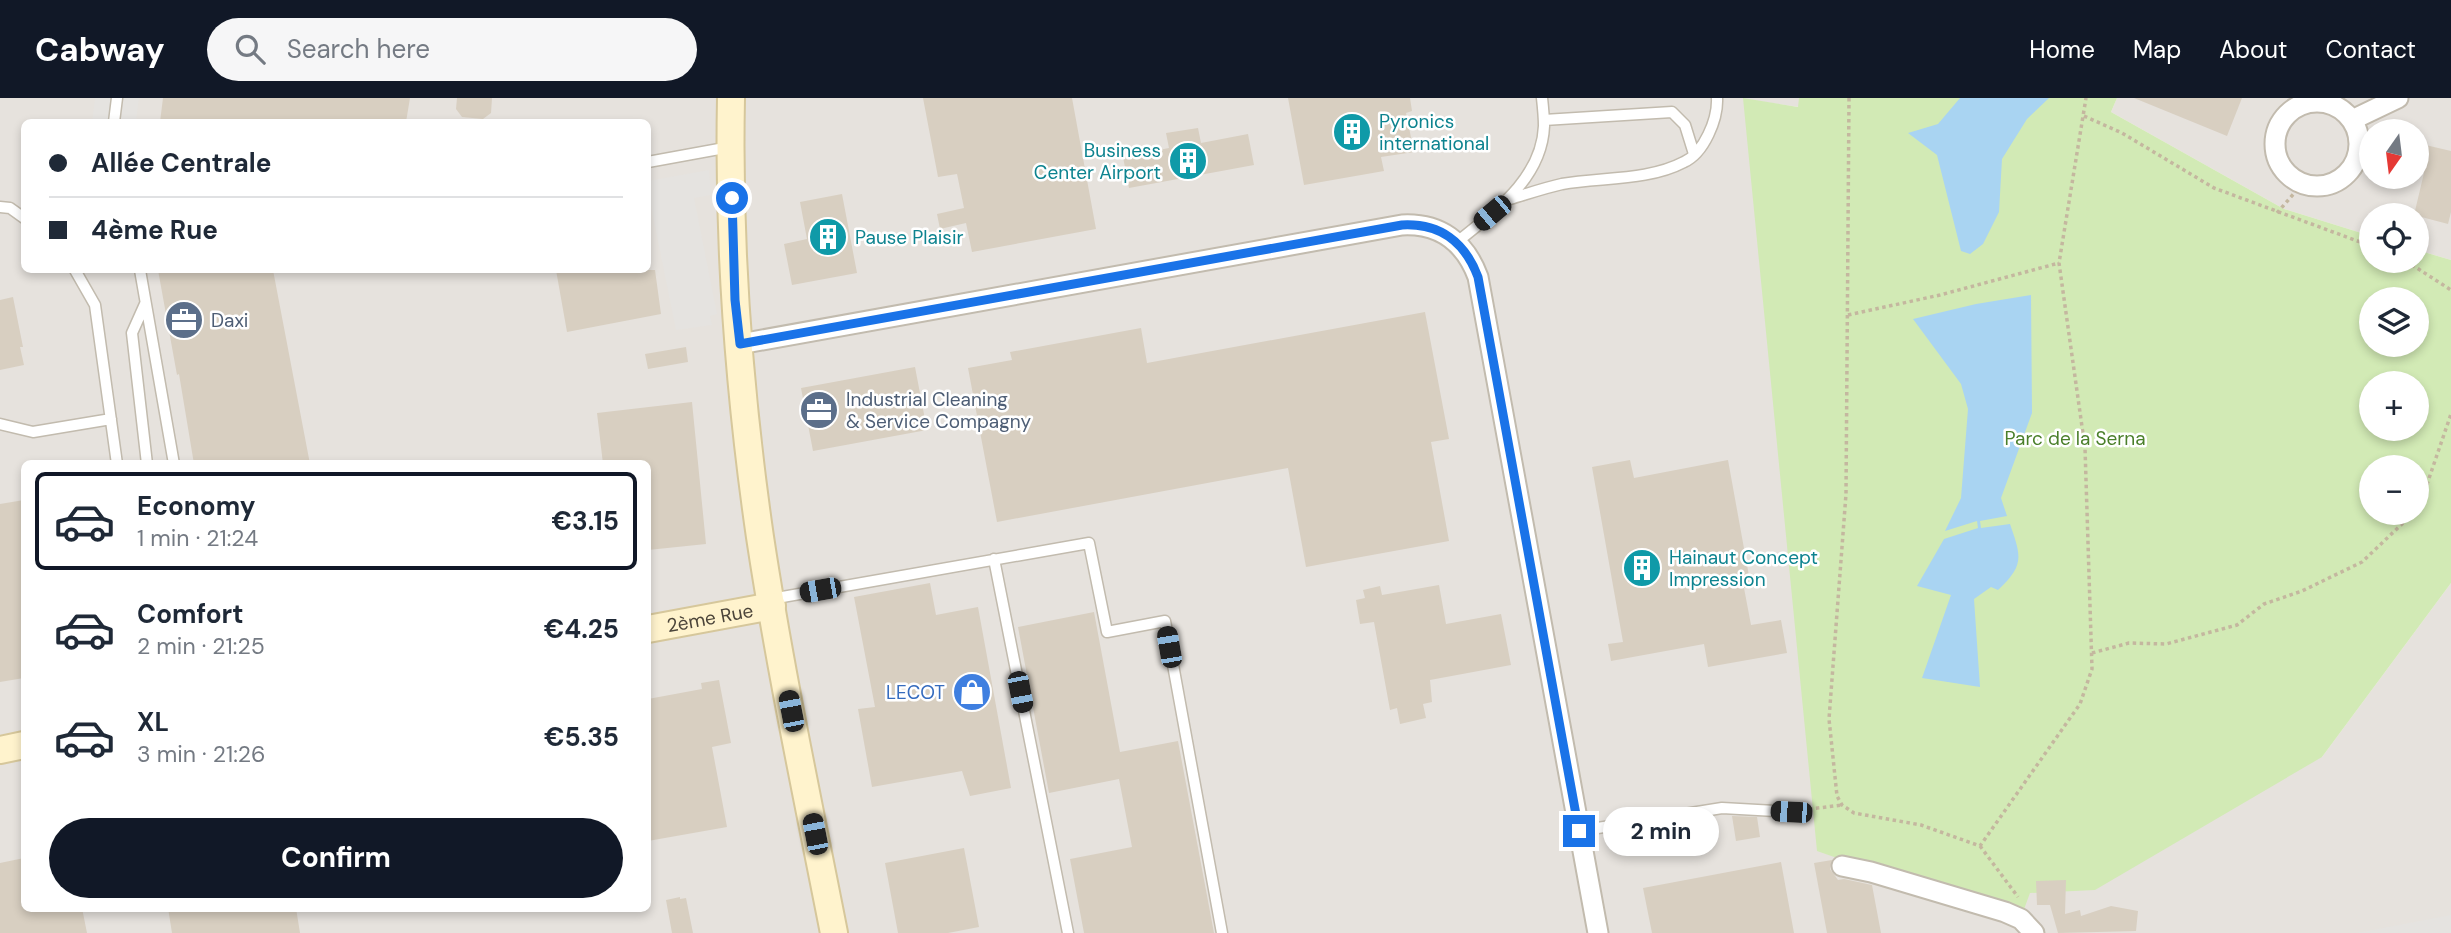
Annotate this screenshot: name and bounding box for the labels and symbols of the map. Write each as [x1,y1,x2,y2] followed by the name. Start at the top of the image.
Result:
[1379,109,1489,156] place label: Pyronics international
[1331,111,1373,153] building icon: Pyronics international
[2359,119,2429,189] north arrow
[1034,138,1161,185] place label: Business Center Airport
[1167,140,1209,182] building icon: Business Center Airport
[716,182,748,214] route start
[1470,191,1515,235] car
[807,216,849,258] building icon: Pause Plaisir
[855,225,963,250] place label: Pause Plaisir
[163,299,205,341] office icon: Daxi
[211,308,248,333] place label: Daxi
[846,387,1031,434] place label: Industrial Cleaning & Service Compagny
[798,389,840,431] office icon: Industrial Cleaning & Service Compagny
[2005,426,2145,451] park label: Parc de la Serna
[1669,545,1818,592] place label: Hainaut Concept Impression
[1621,547,1663,589] building icon: Hainaut Concept Impression
[798,576,843,604] car
[665,597,755,638] street label: 2ème Rue
[1156,624,1183,670] car
[1006,669,1035,715] car
[951,671,993,713] shop icon: LECOT
[886,680,945,705] place label: LECOT
[777,688,806,734] car
[1770,800,1813,824] car
[1604,806,1719,856] callout: 2 min
[801,811,830,857] car
[1563,815,1595,847] route end

